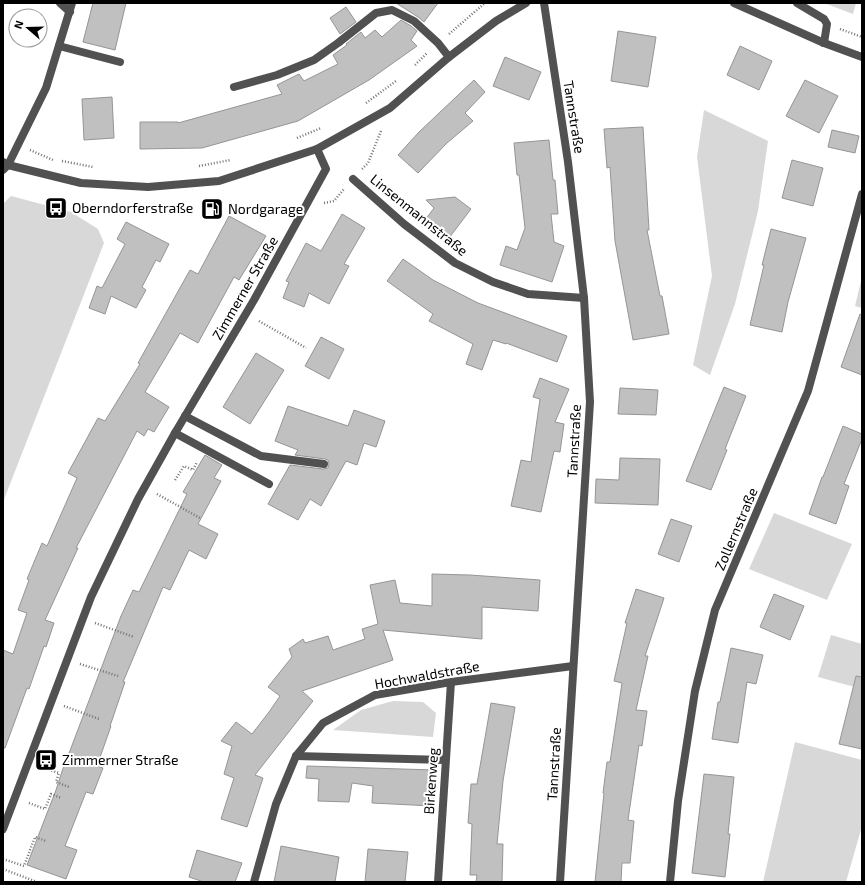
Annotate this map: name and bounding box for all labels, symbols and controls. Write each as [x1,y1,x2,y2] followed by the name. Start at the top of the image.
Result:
[8,8,48,48] north arrow
[11,18,26,30] text: N
[560,79,589,155] street label: Tannstraße
[367,170,471,259] street label: Linsenmannstraße
[43,195,69,221] bus stop icon: Oberndorferstraße
[199,196,225,222] fuel station icon: Nordgarage
[72,199,193,216] place label: Oberndorferstraße
[228,200,303,217] place label: Nordgarage
[208,233,281,342] street label: Zimmerner Straße
[563,404,584,478] street label: Tannstraße
[710,485,761,573] street label: Zollernstraße
[373,657,481,692] street label: Hochwaldstraße
[543,727,564,801] street label: Tannstraße
[33,747,59,773] bus stop icon: Zimmerner Straße
[420,747,441,815] street label: Birkenweg
[62,751,179,768] place label: Zimmerner Straße

